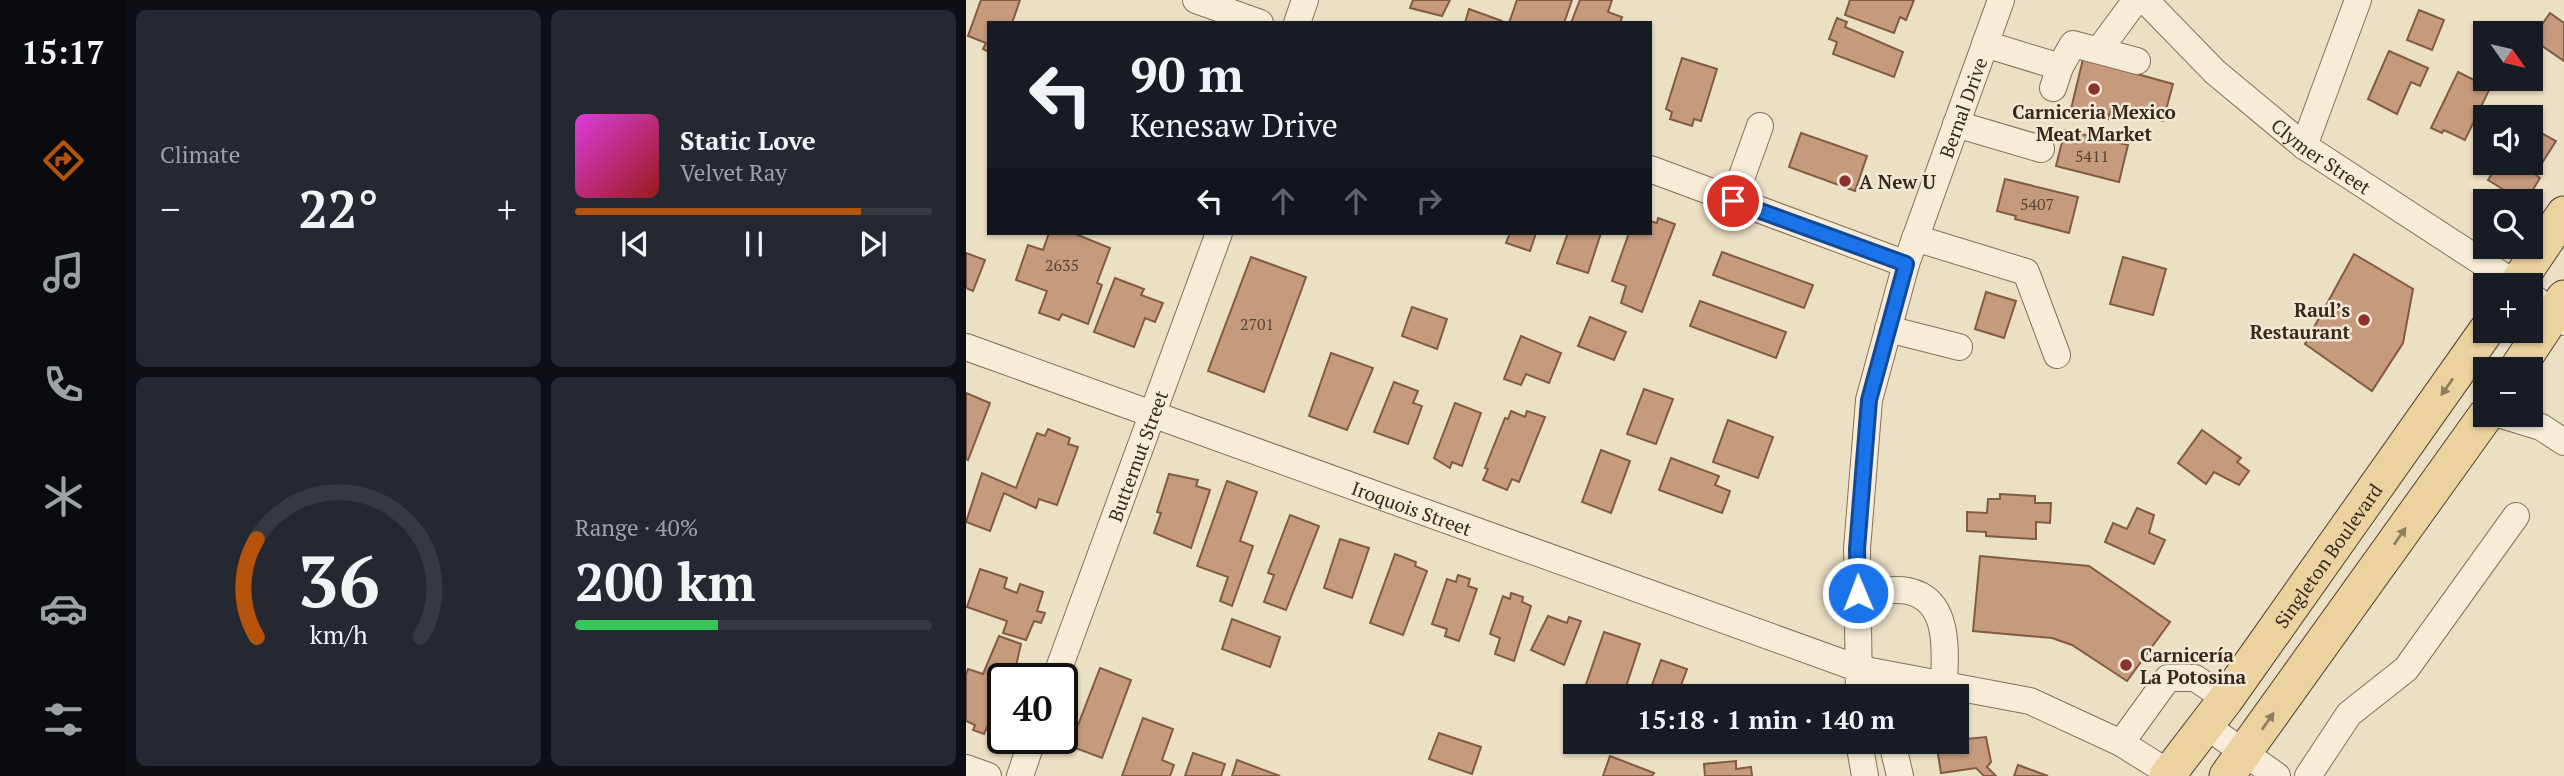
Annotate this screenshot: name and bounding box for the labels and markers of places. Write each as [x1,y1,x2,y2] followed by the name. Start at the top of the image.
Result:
[2086,81,2102,97] marker: Carniceria Mexico Meat Market
[2012,99,2176,146] place label: Carniceria Mexico Meat Market
[1859,169,1936,194] place label: A New U
[1703,171,1763,231] pin
[1837,173,1853,189] marker: A New U
[2250,297,2350,344] place label: Raul’s Restaurant
[2356,312,2372,328] marker: Raul’s Restaurant
[2140,642,2247,689] place label: Carnicería La Potosina
[2118,657,2134,673] marker: Carnicería La Potosina

